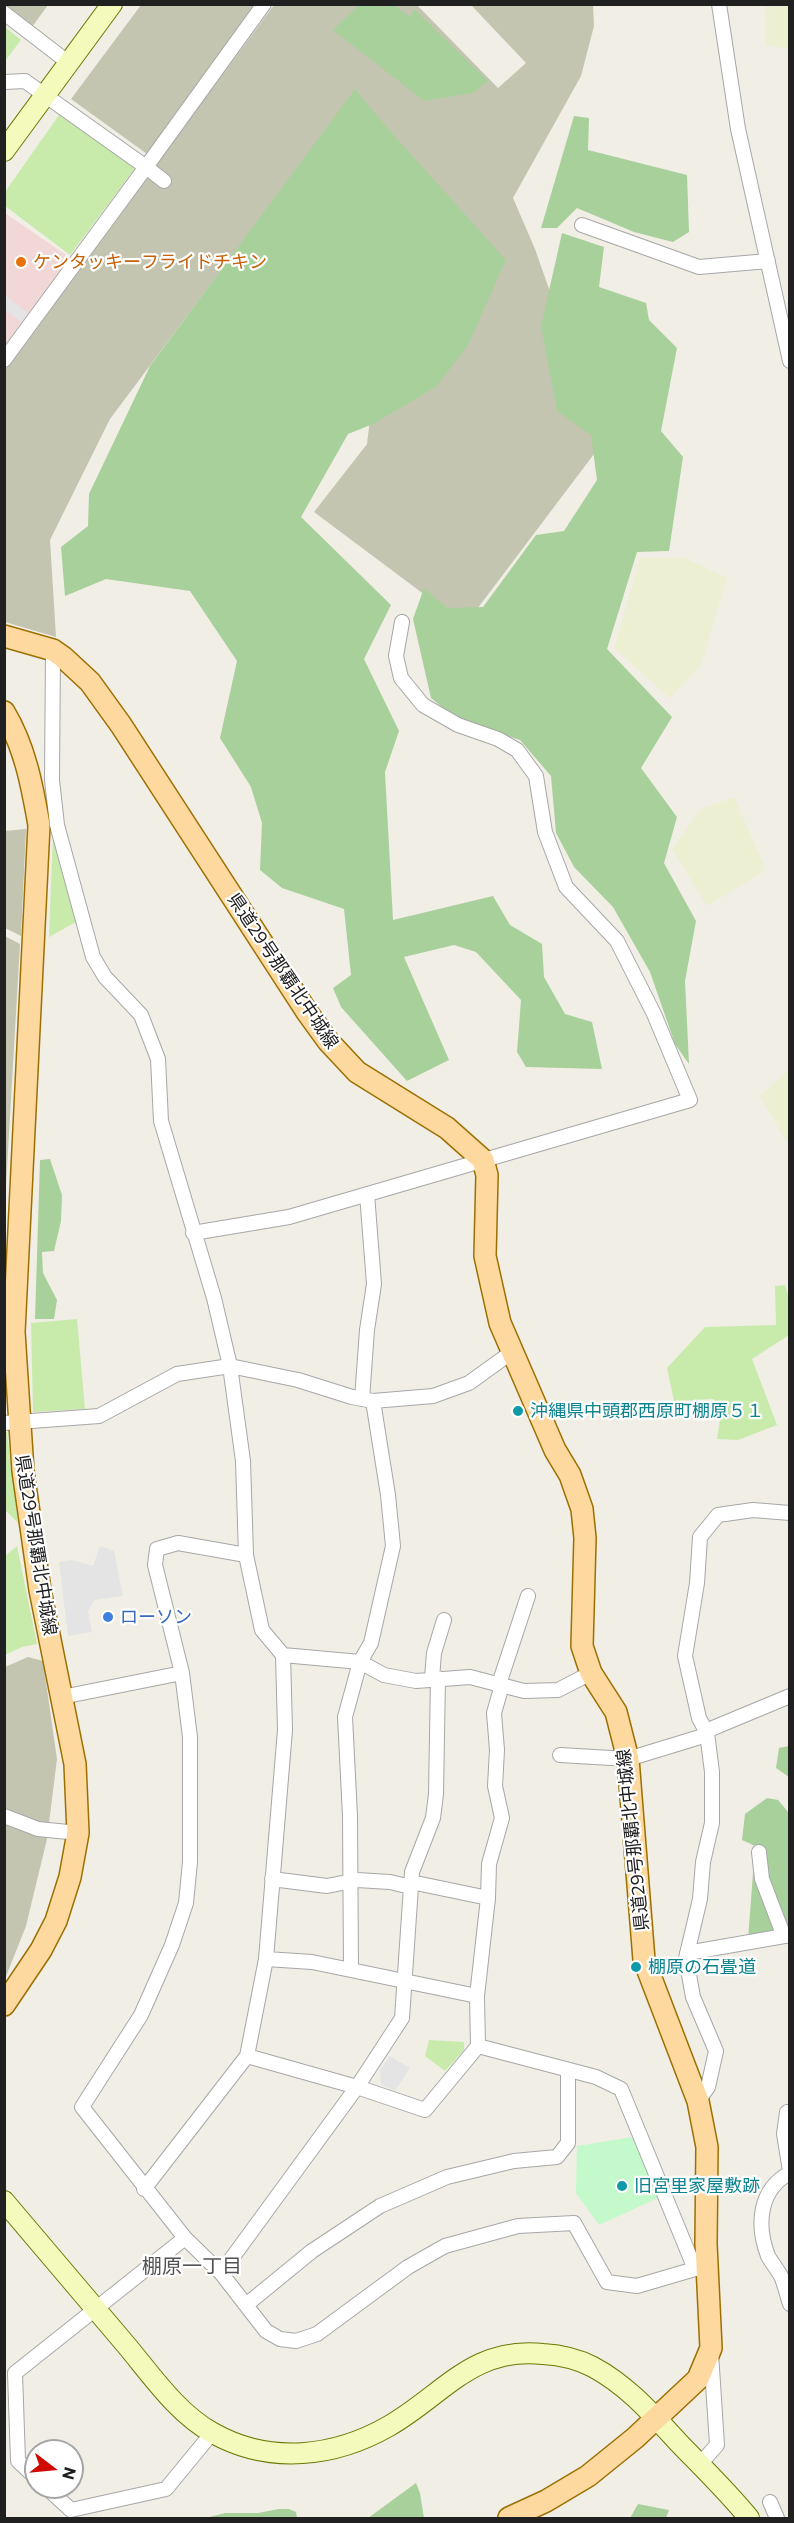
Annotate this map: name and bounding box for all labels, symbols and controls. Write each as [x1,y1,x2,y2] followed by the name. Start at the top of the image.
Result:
[33,251,267,273] place label: ケンタッキーフライドチキン
[14,255,28,269] marker: ケンタッキーフライドチキン
[223,889,343,1053] street label: 県道29号那覇北中城線
[530,1400,764,1422] place label: 沖縄県中頭郡西原町棚原５１
[511,1404,525,1418] marker: 沖縄県中頭郡西原町棚原５１
[11,1453,61,1637] street label: 県道29号那覇北中城線
[120,1606,192,1628] place label: ローソン
[101,1610,115,1624] marker: ローソン
[613,1748,653,1932] street label: 県道29号那覇北中城線
[648,1956,756,1978] place label: 棚原の石畳道
[629,1960,643,1974] marker: 棚原の石畳道
[634,2175,760,2197] place label: 旧宮里家屋敷跡
[615,2179,629,2193] marker: 旧宮里家屋敷跡
[142,2254,242,2278] district label: 棚原一丁目
[24,2439,84,2499] north arrow
[59,2465,81,2482] text: N

